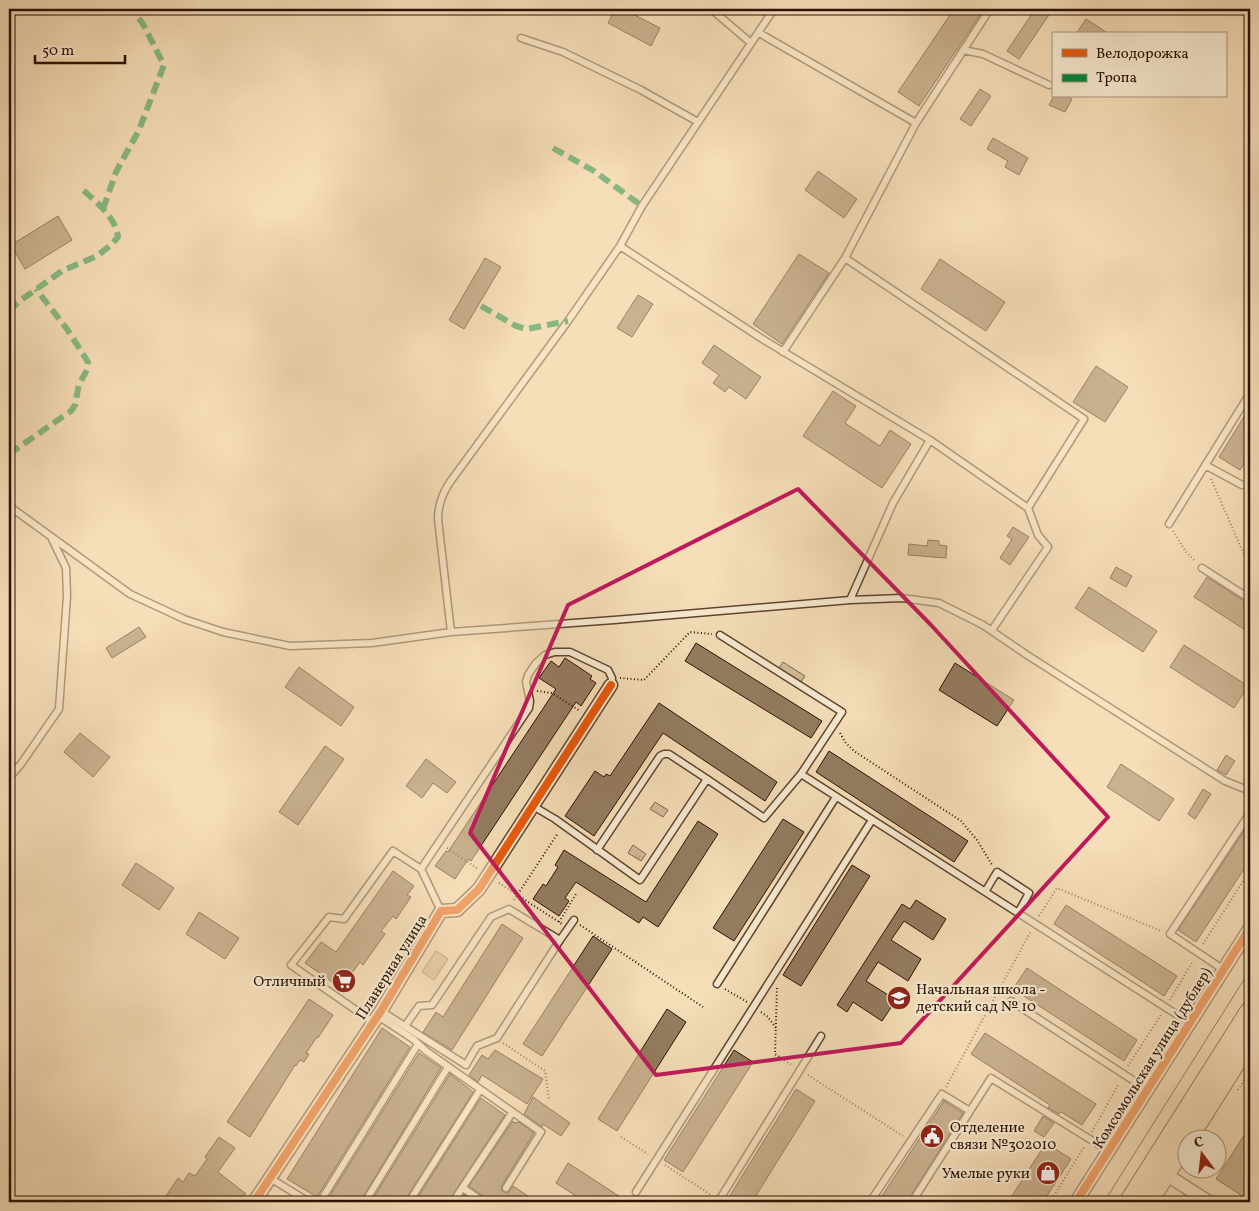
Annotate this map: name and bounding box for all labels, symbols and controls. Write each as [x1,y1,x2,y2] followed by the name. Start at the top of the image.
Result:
[35,32,125,64] scale bar
[1052,32,1226,98] legend
[42,41,74,62] text: 50 m
[1096,44,1189,65] text: Велодорожка
[1096,68,1137,89] text: Тропа
[351,911,433,1024] street label: Планерная улица
[1089,964,1218,1153] street label: Комсомольская улица (дублер)
[331,968,357,994] supermarket icon: Отличный
[253,972,326,993] place label: Отличный
[916,980,1045,1018] place label: Начальная школа - детский сад № 10
[886,985,912,1011] school or university icon: Начальная школа - детский сад № 10
[950,1118,1056,1156] place label: Отделение связи №302010
[919,1123,945,1149] public building icon: Отделение связи №302010
[1176,1128,1226,1178] north arrow
[1192,1133,1206,1153] text: С
[1035,1160,1061,1186] shop icon: Умелые руки
[942,1164,1030,1185] place label: Умелые руки

